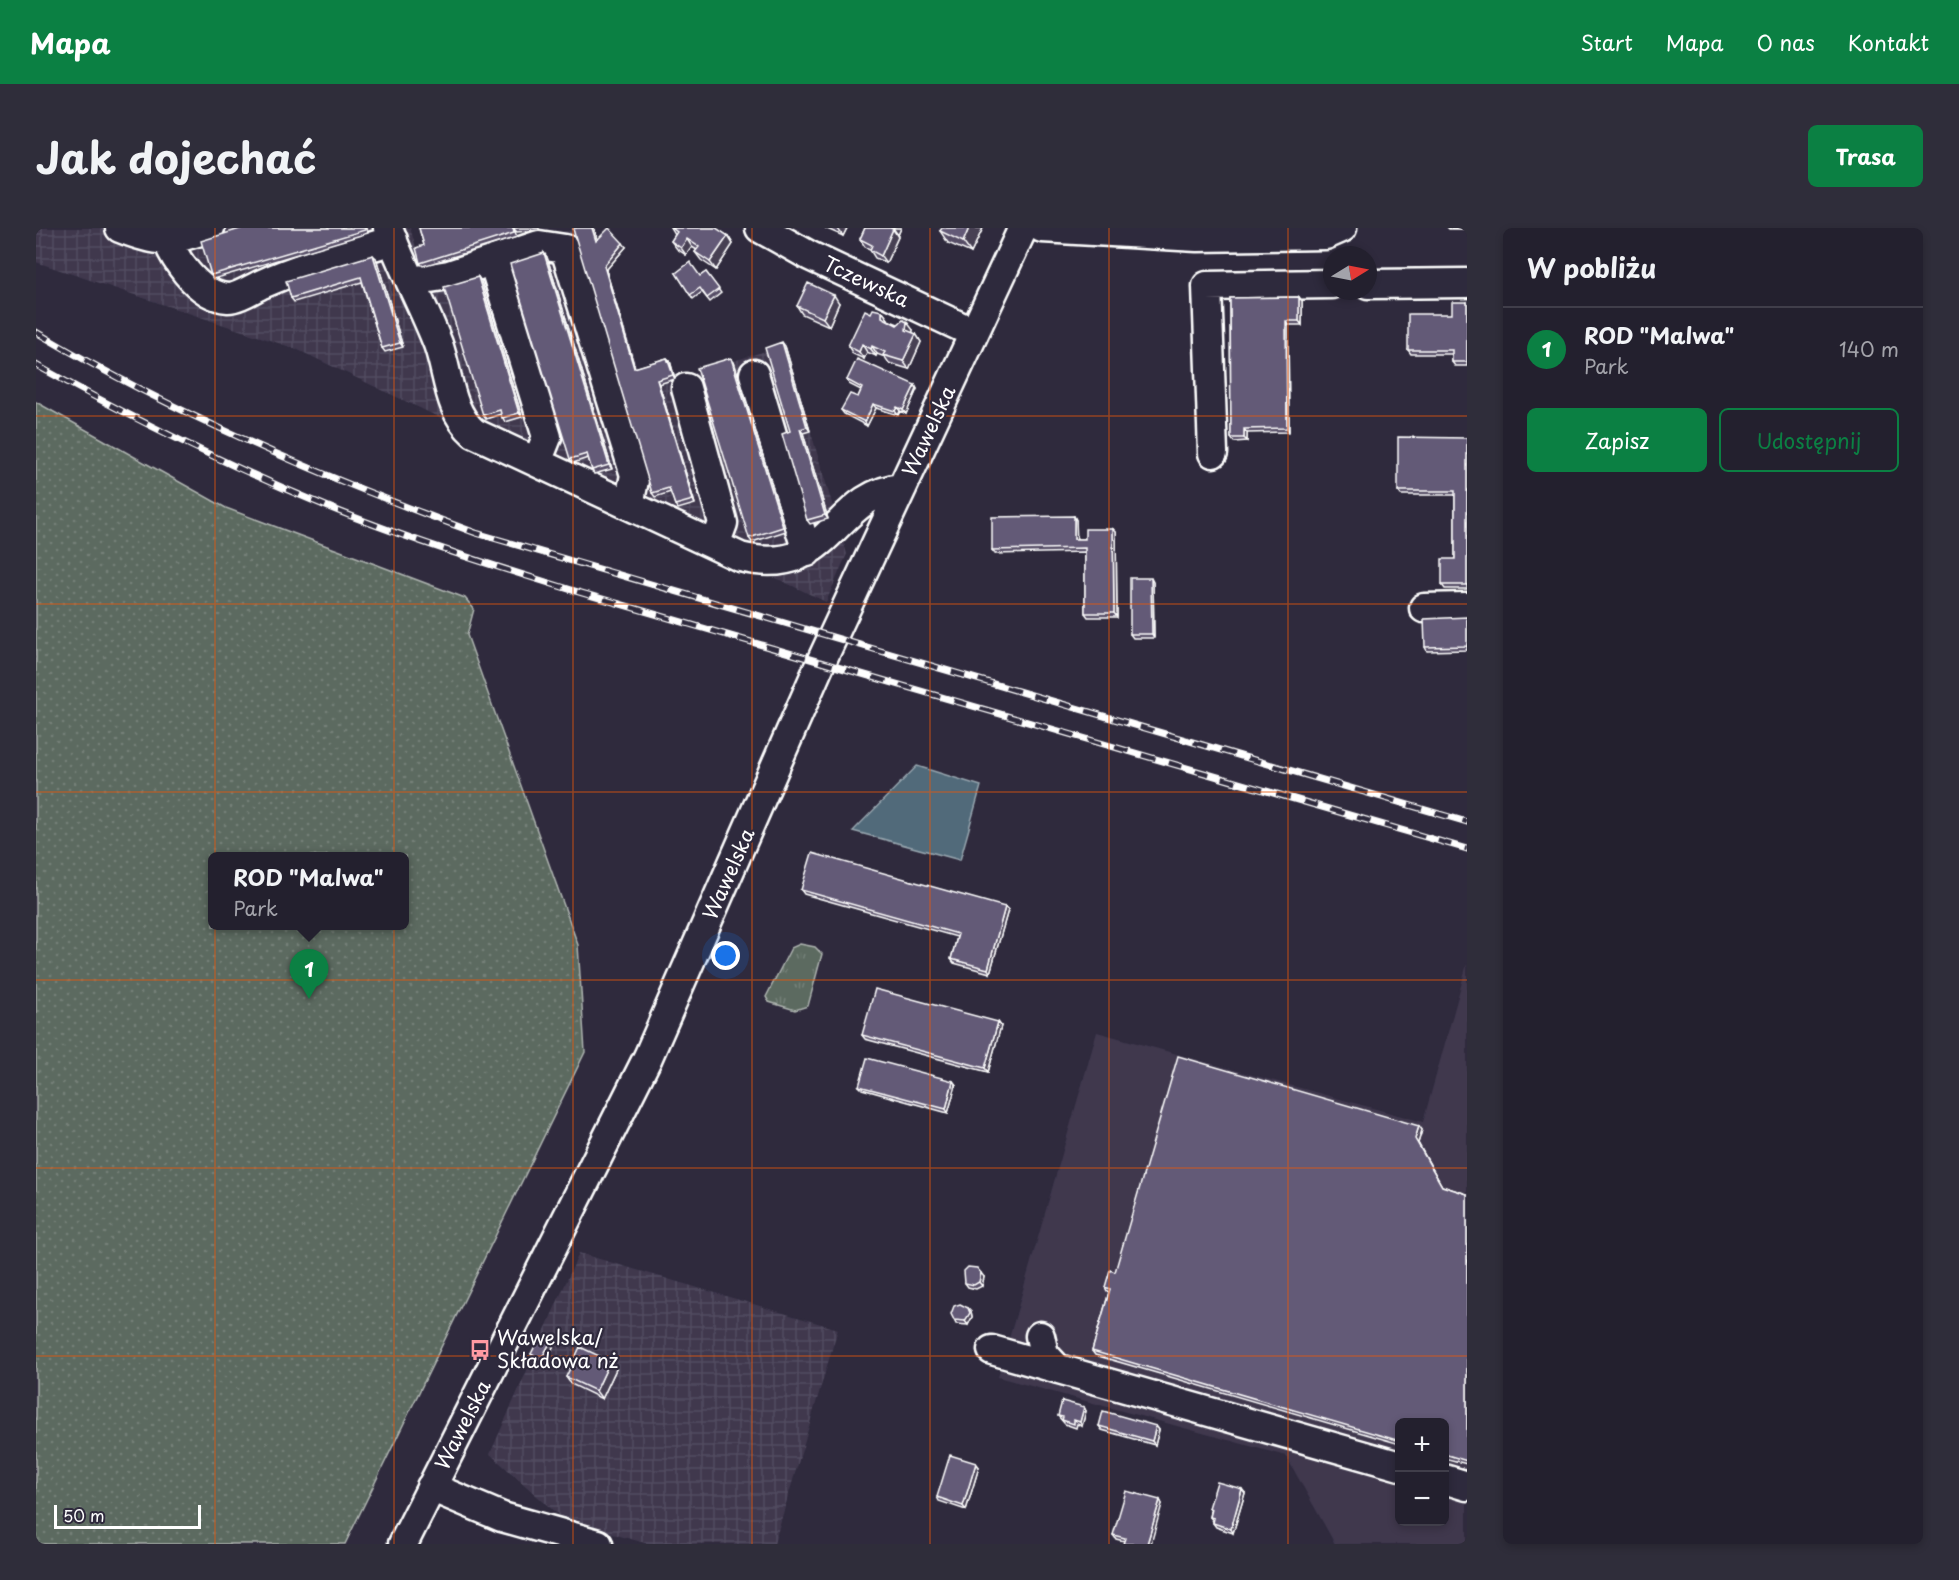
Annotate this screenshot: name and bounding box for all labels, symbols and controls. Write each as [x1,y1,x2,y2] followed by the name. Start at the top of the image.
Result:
[30,21,111,64] text: Mapa
[1581,26,1633,58] text: Start
[1666,26,1724,58] text: Mapa
[1757,26,1815,58] text: O nas
[1848,26,1929,58] text: Kontakt
[36,125,317,188] text: Jak dojechać
[1808,125,1923,187] button: Trasa
[1323,246,1377,300] north arrow
[818,248,915,314] street label: Tczewska
[1527,248,1656,287] text: W pobliżu
[1584,318,1734,351] text: ROD "Malwa"
[1542,334,1551,364] text: 1
[1839,334,1899,364] text: 140 m
[1584,351,1629,381] text: Park
[894,380,962,481] street label: Wawelska
[1527,408,1707,472] button: Zapisz
[1719,408,1899,472] button: Udostępnij
[695,823,762,924] street label: Wawelska
[208,852,409,930] popup
[233,860,384,893] text: ROD "Malwa"
[233,893,278,923] text: Park
[711,941,740,970] your location
[290,950,328,999] pin: 1
[497,1322,618,1375] place label: Wawelska/ Składowa nż
[468,1338,492,1362] bus stop icon: Wawelska/ Składowa nż
[427,1374,498,1475] street label: Wawelska
[1395,1418,1449,1526] map controls
[1395,1418,1449,1472] button: +
[1395,1472,1449,1526] button: −
[54,1502,201,1530] scale bar
[63,1503,104,1527] text: 50 m

